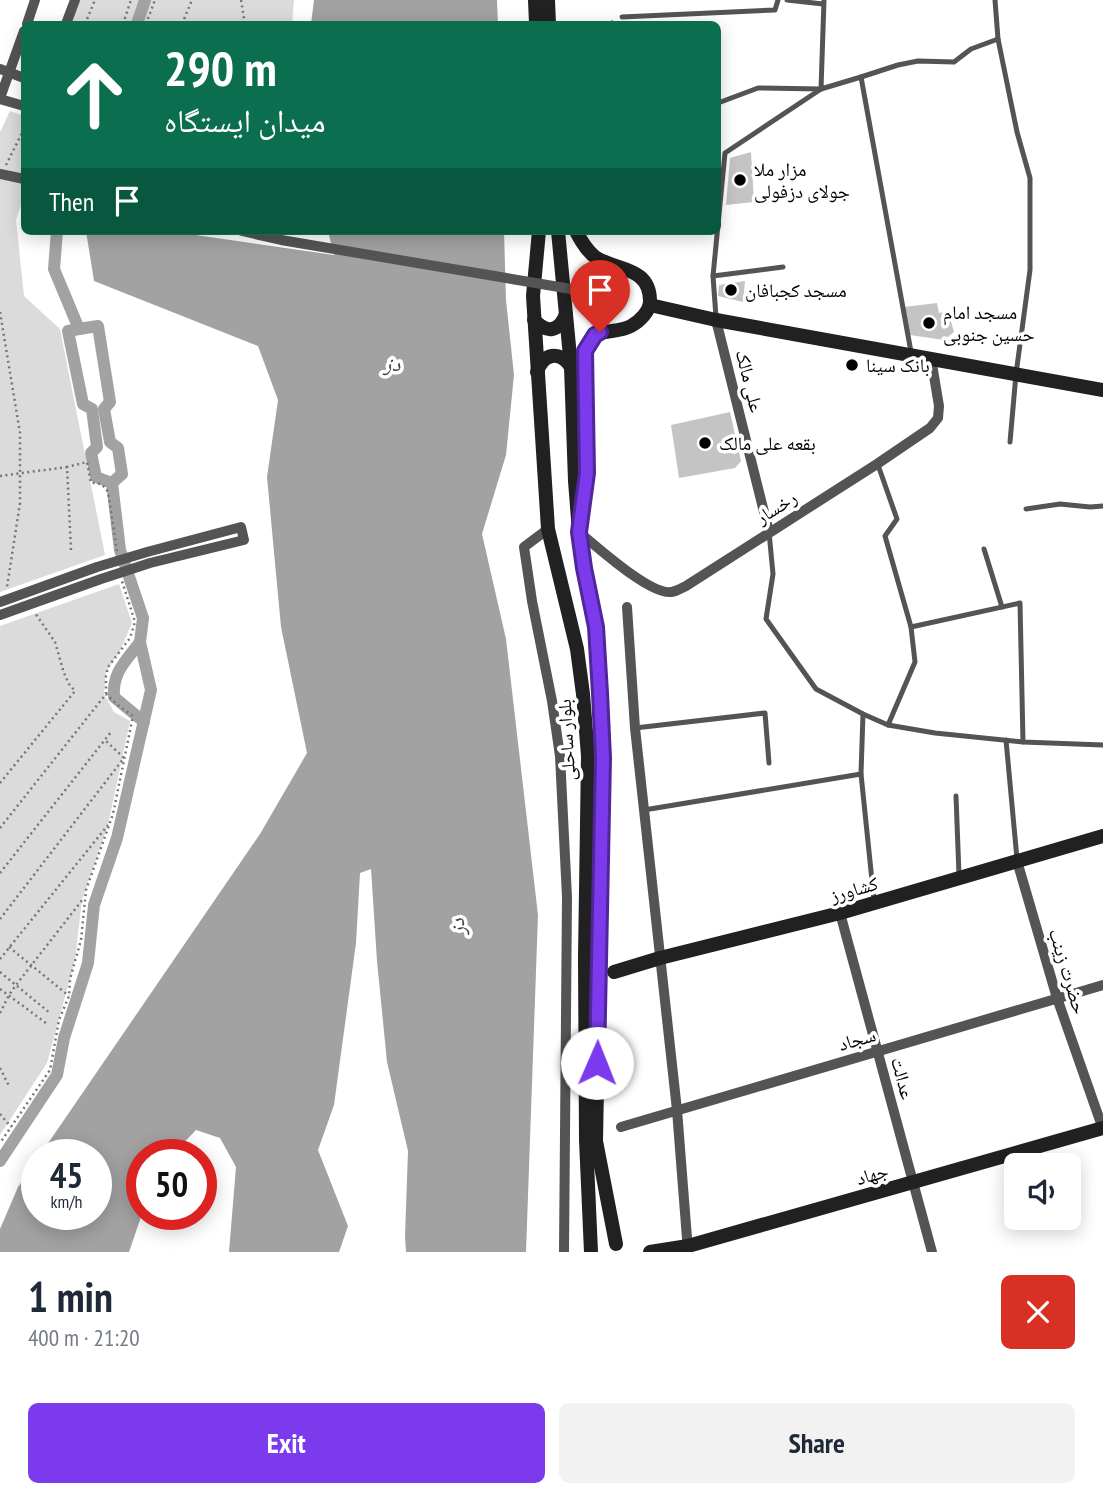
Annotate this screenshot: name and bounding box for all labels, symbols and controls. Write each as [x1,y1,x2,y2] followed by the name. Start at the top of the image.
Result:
[164,36,277,100] text: 290 m
[49,49,140,140] icon: ahead
[164,99,326,141] text: میدان ایستگاه
[754,157,850,203] place label: مزار ملا جولای دزفولی
[732,172,748,188] marker: مزار ملا جولای دزفولی
[108,182,146,220] icon: arrive
[49,185,94,218] text: Then
[570,260,630,332] pin
[581,271,619,309] icon: arrive
[745,278,847,302] place label: مسجد کجبافان
[723,282,739,298] marker: مسجد کجبافان
[943,300,1034,346] place label: مسجد امام حسین جنوبی
[921,315,937,331] marker: مسجد امام حسین جنوبی
[731,347,769,415] street label: علی مالک
[382,350,401,377] water label: دز
[866,353,930,377] place label: بانک سینا
[844,357,860,373] marker: بانک سینا
[719,431,816,455] place label: بقعه علی مالک
[697,435,713,451] marker: بقعه علی مالک
[750,485,801,529] street label: رخسار
[552,699,580,781] street label: بلوار ساحلی
[826,871,881,908] street label: کشاورز
[443,917,472,939] water label: دز
[1044,925,1092,1017] street label: حضرت زینب
[836,1022,878,1056] street label: سجاد
[560,1026,634,1100] position arrow
[886,1054,920,1102] street label: عدالت
[126,1139,217,1230] speed limit sign: 50
[50,1152,83,1198] text: 45
[1004,1153,1081,1230] map controls
[1004,1153,1081,1230] button: sound
[853,1158,891,1190] street label: جهاد
[51,1190,82,1213] text: km/h
[28,1269,113,1324] text: 1 min
[1001,1275,1075,1349] button: close
[28,1323,140,1352] text: 400 m · 21:20
[28,1403,545,1483] button: Exit
[559,1403,1075,1483] button: Share

